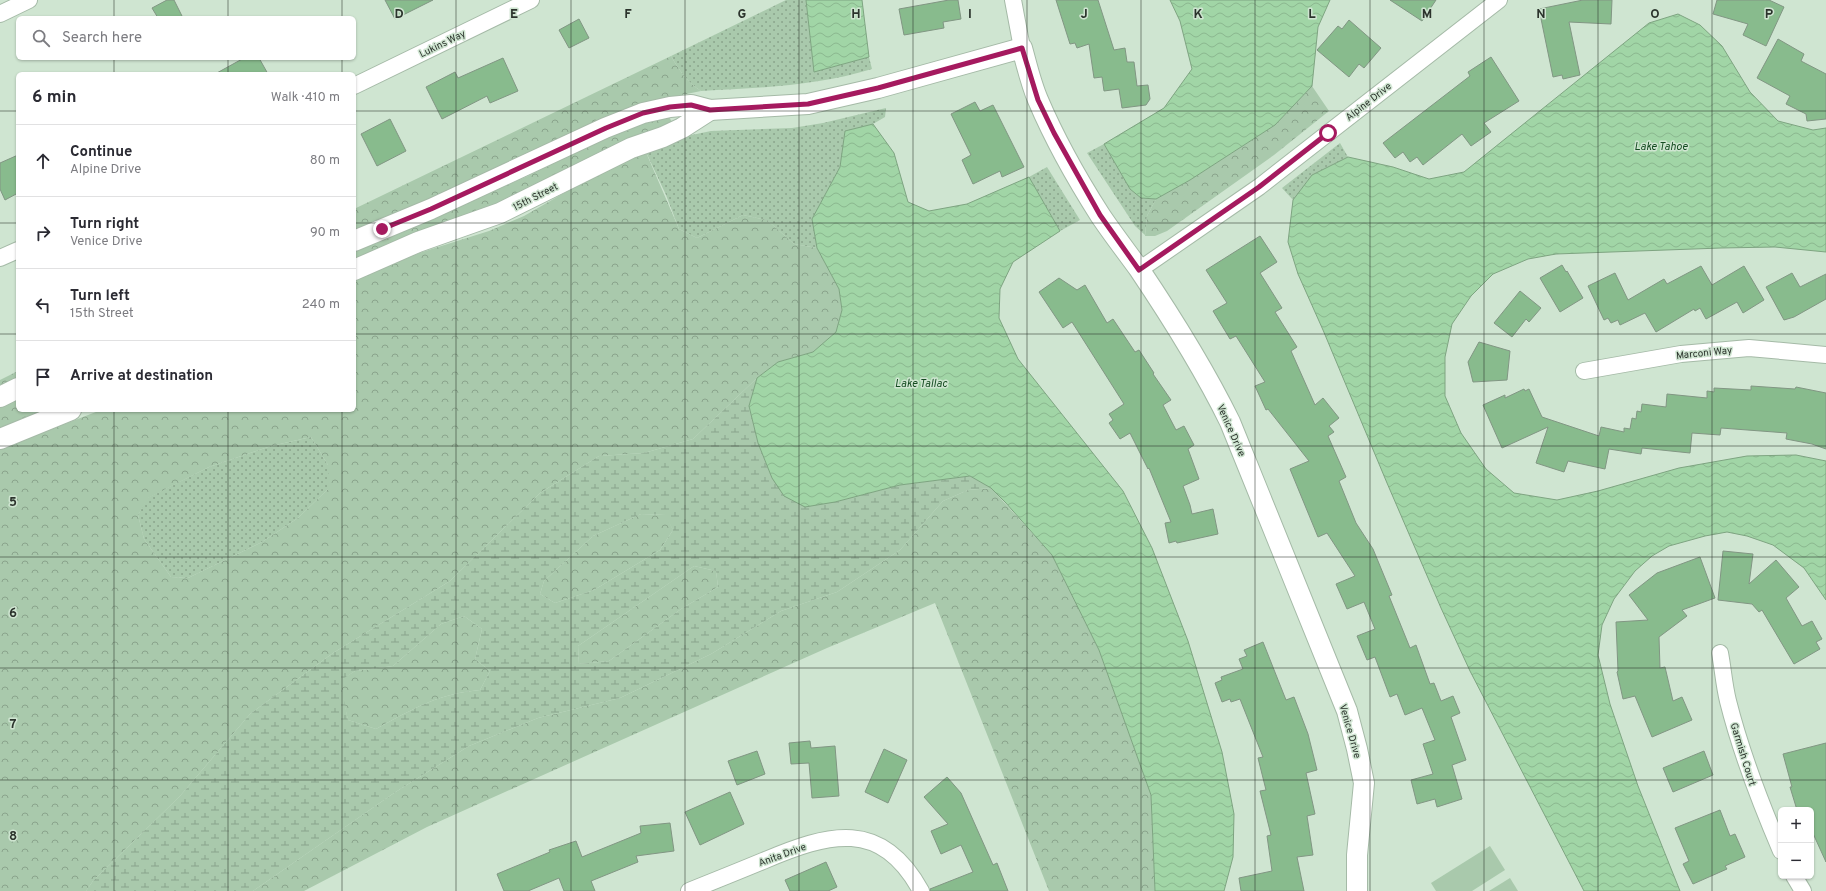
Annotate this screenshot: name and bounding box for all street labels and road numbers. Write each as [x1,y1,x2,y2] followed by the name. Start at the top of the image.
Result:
[417,27,468,61] street label: Lukins Way
[1343,80,1395,124] street label: Alpine Drive
[511,180,561,214] street label: 15th Street
[1675,344,1733,363] street label: Marconi Way
[1213,403,1248,459] street label: Venice Drive
[1336,703,1363,760] street label: Venice Drive
[1727,721,1758,788] street label: Garmish Court
[757,841,808,870] street label: Anita Drive

